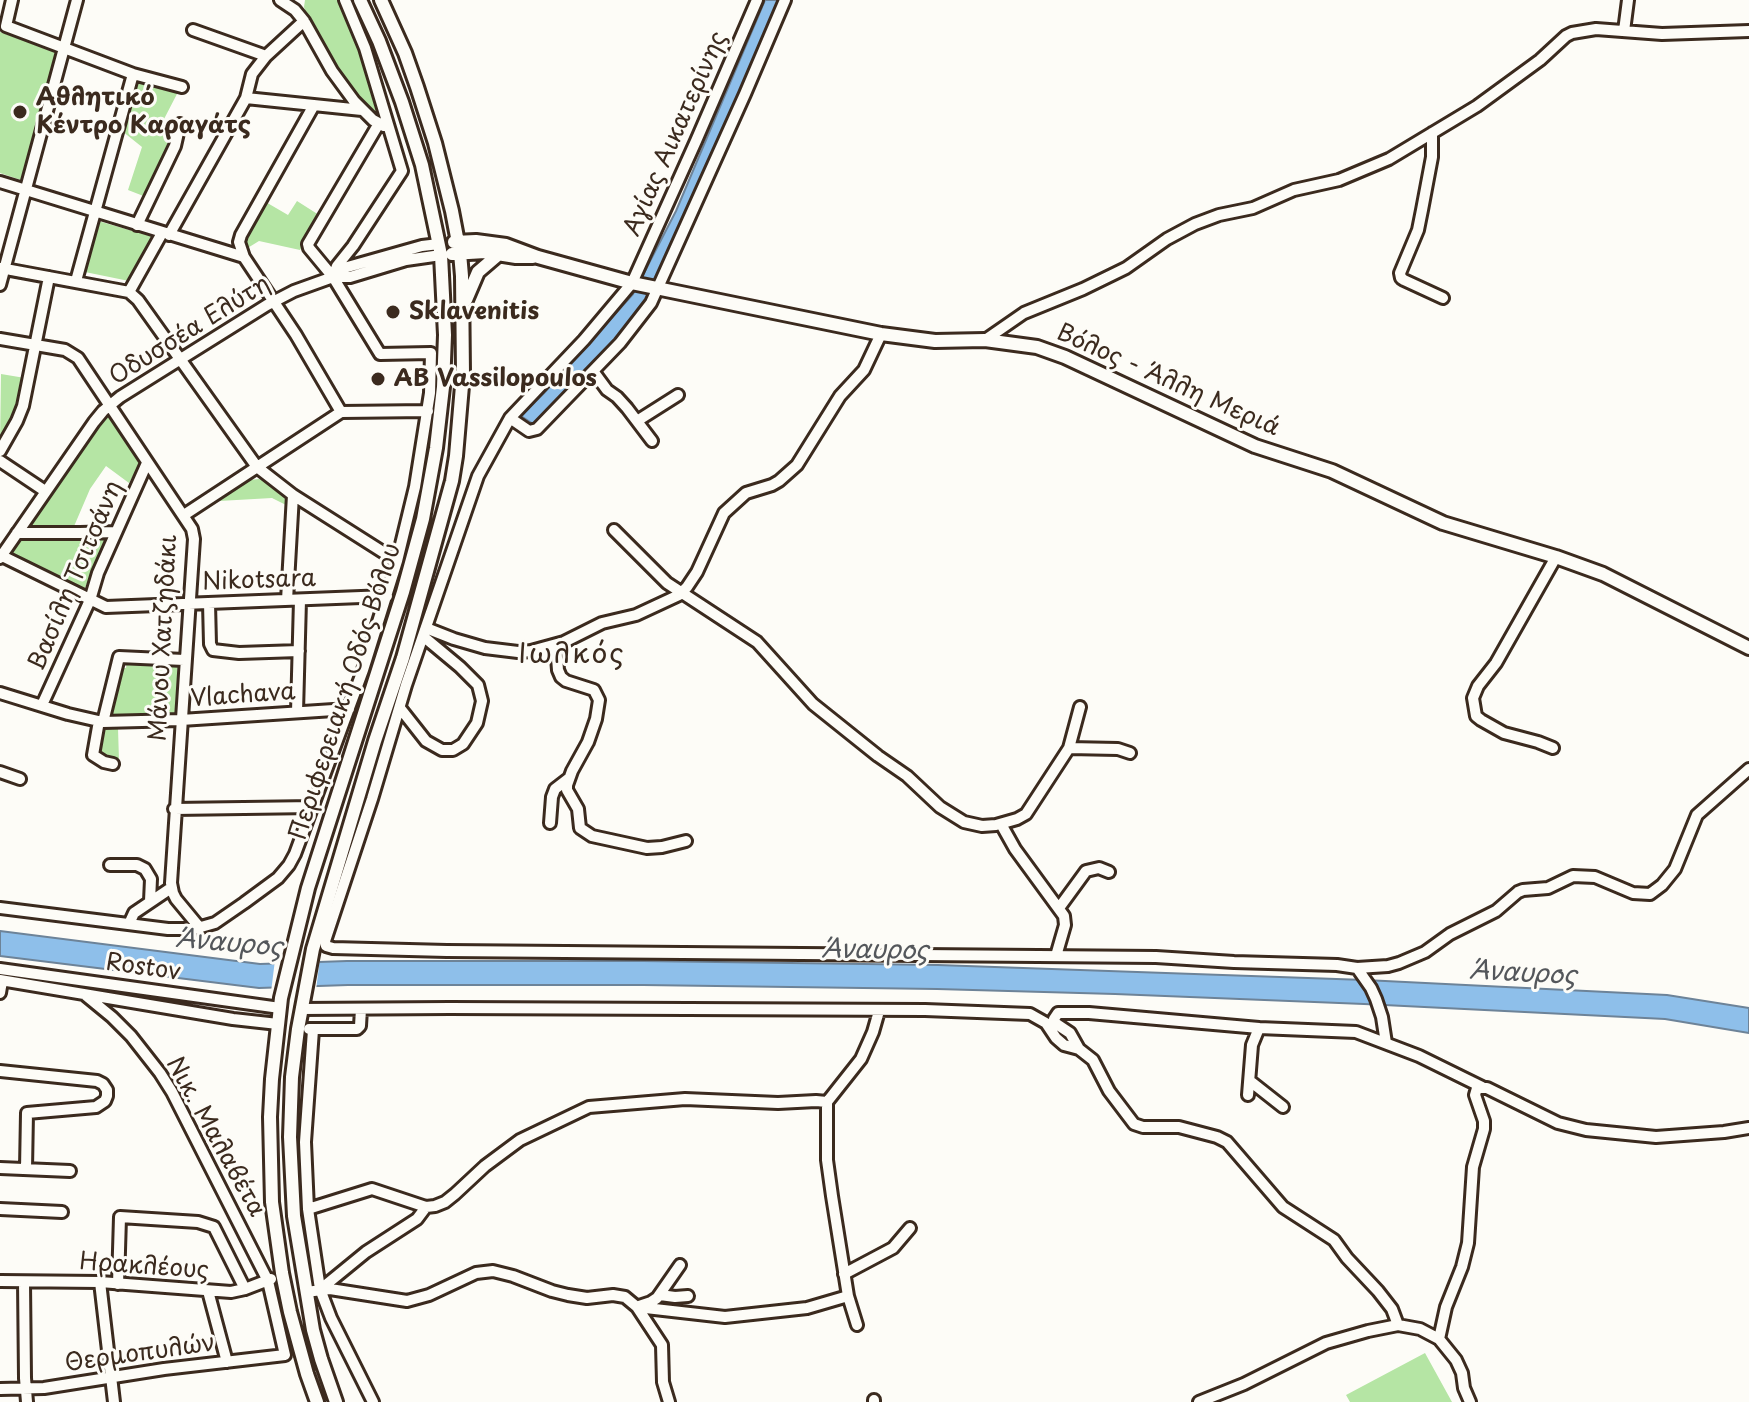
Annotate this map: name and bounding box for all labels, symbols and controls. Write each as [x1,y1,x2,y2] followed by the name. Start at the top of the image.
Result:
[618,27,734,241] street label: Αγίας Αικατερίνης
[36,84,251,140] place label: Αθλητικό Κέντρο Καραγάτς
[11,103,29,121] marker: Αθλητικό Κέντρο Καραγάτς
[104,270,276,392] street label: Οδυσσέα Ελύτη
[409,298,539,326] place label: Sklavenitis
[384,303,402,321] marker: Sklavenitis
[1052,319,1284,443] street label: Βόλος - Άλλη Μεριά
[394,365,597,393] place label: AB Vassilopoulos
[369,370,387,388] marker: AB Vassilopoulos
[23,477,129,675] street label: Βασίλη Τσιτσάνη
[144,534,184,742] street label: Μάνου Χατζηδάκι
[284,540,408,844] street label: Περιφερειακή Οδός Βόλου
[202,565,316,597] street label: Nikotsara
[518,638,626,672] district label: Ιωλκός
[190,678,296,714] street label: Vlachava
[174,924,284,964] water label: Άναυρος
[821,934,929,968] water label: Άναυρος
[104,949,182,987] street label: Rostov
[1469,956,1577,992] water label: Άναυρος
[159,1052,271,1222] street label: Νικ. Μαλαβέτα
[78,1248,210,1286] street label: Ηρακλέους
[63,1329,217,1379] street label: Θερμοπυλών

